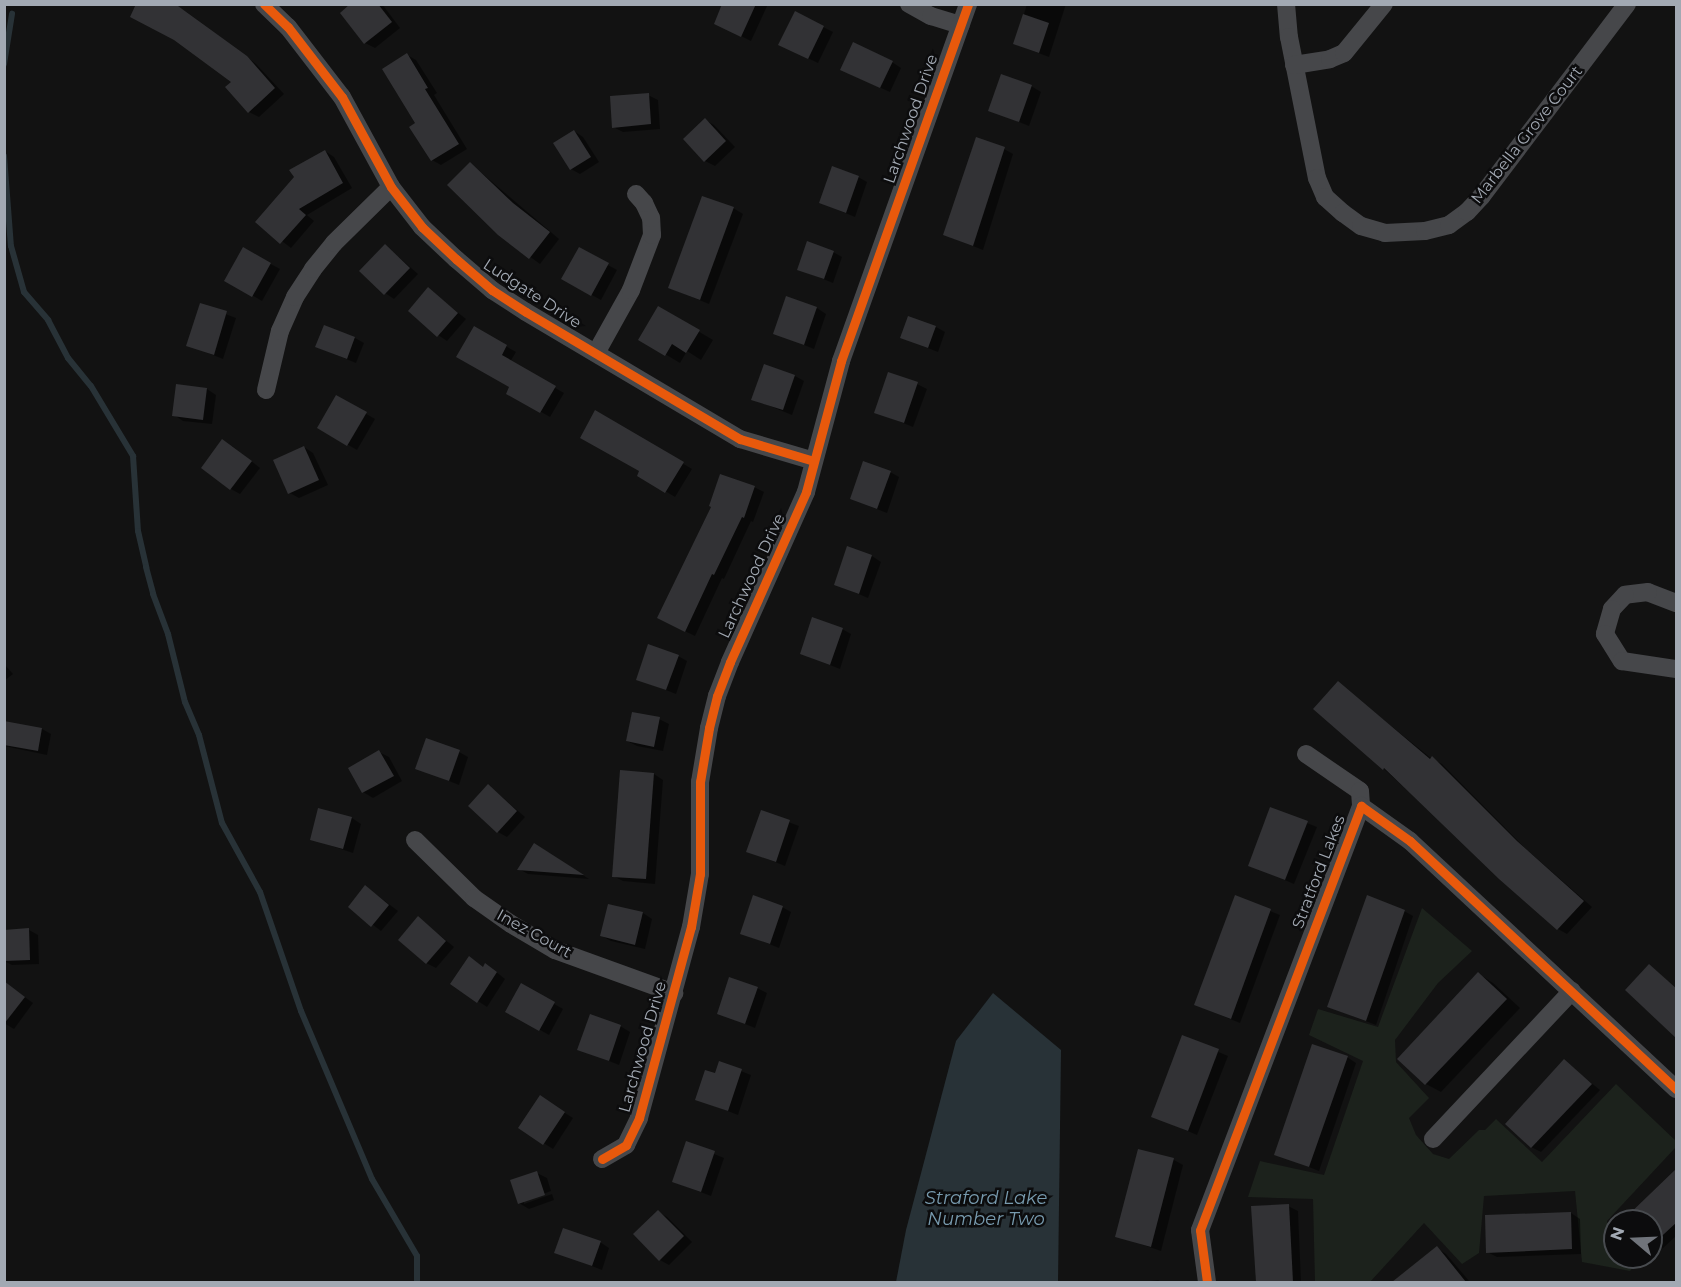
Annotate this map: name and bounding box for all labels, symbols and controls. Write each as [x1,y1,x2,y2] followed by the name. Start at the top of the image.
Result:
[880,52,942,186] street label: Larchwood Drive
[1467,62,1587,208] street label: Marbella Grove Court
[479,255,585,333] street label: Ludgate Drive
[715,511,789,641] street label: Larchwood Drive
[1289,812,1349,932] street label: Stratford Lakes
[493,906,575,962] street label: Inez Court
[615,979,671,1115] street label: Larchwood Drive
[925,1188,1047,1230] water label: Straford Lake Number Two
[1603,1209,1663,1269] north arrow
[1606,1224,1628,1243] text: N

